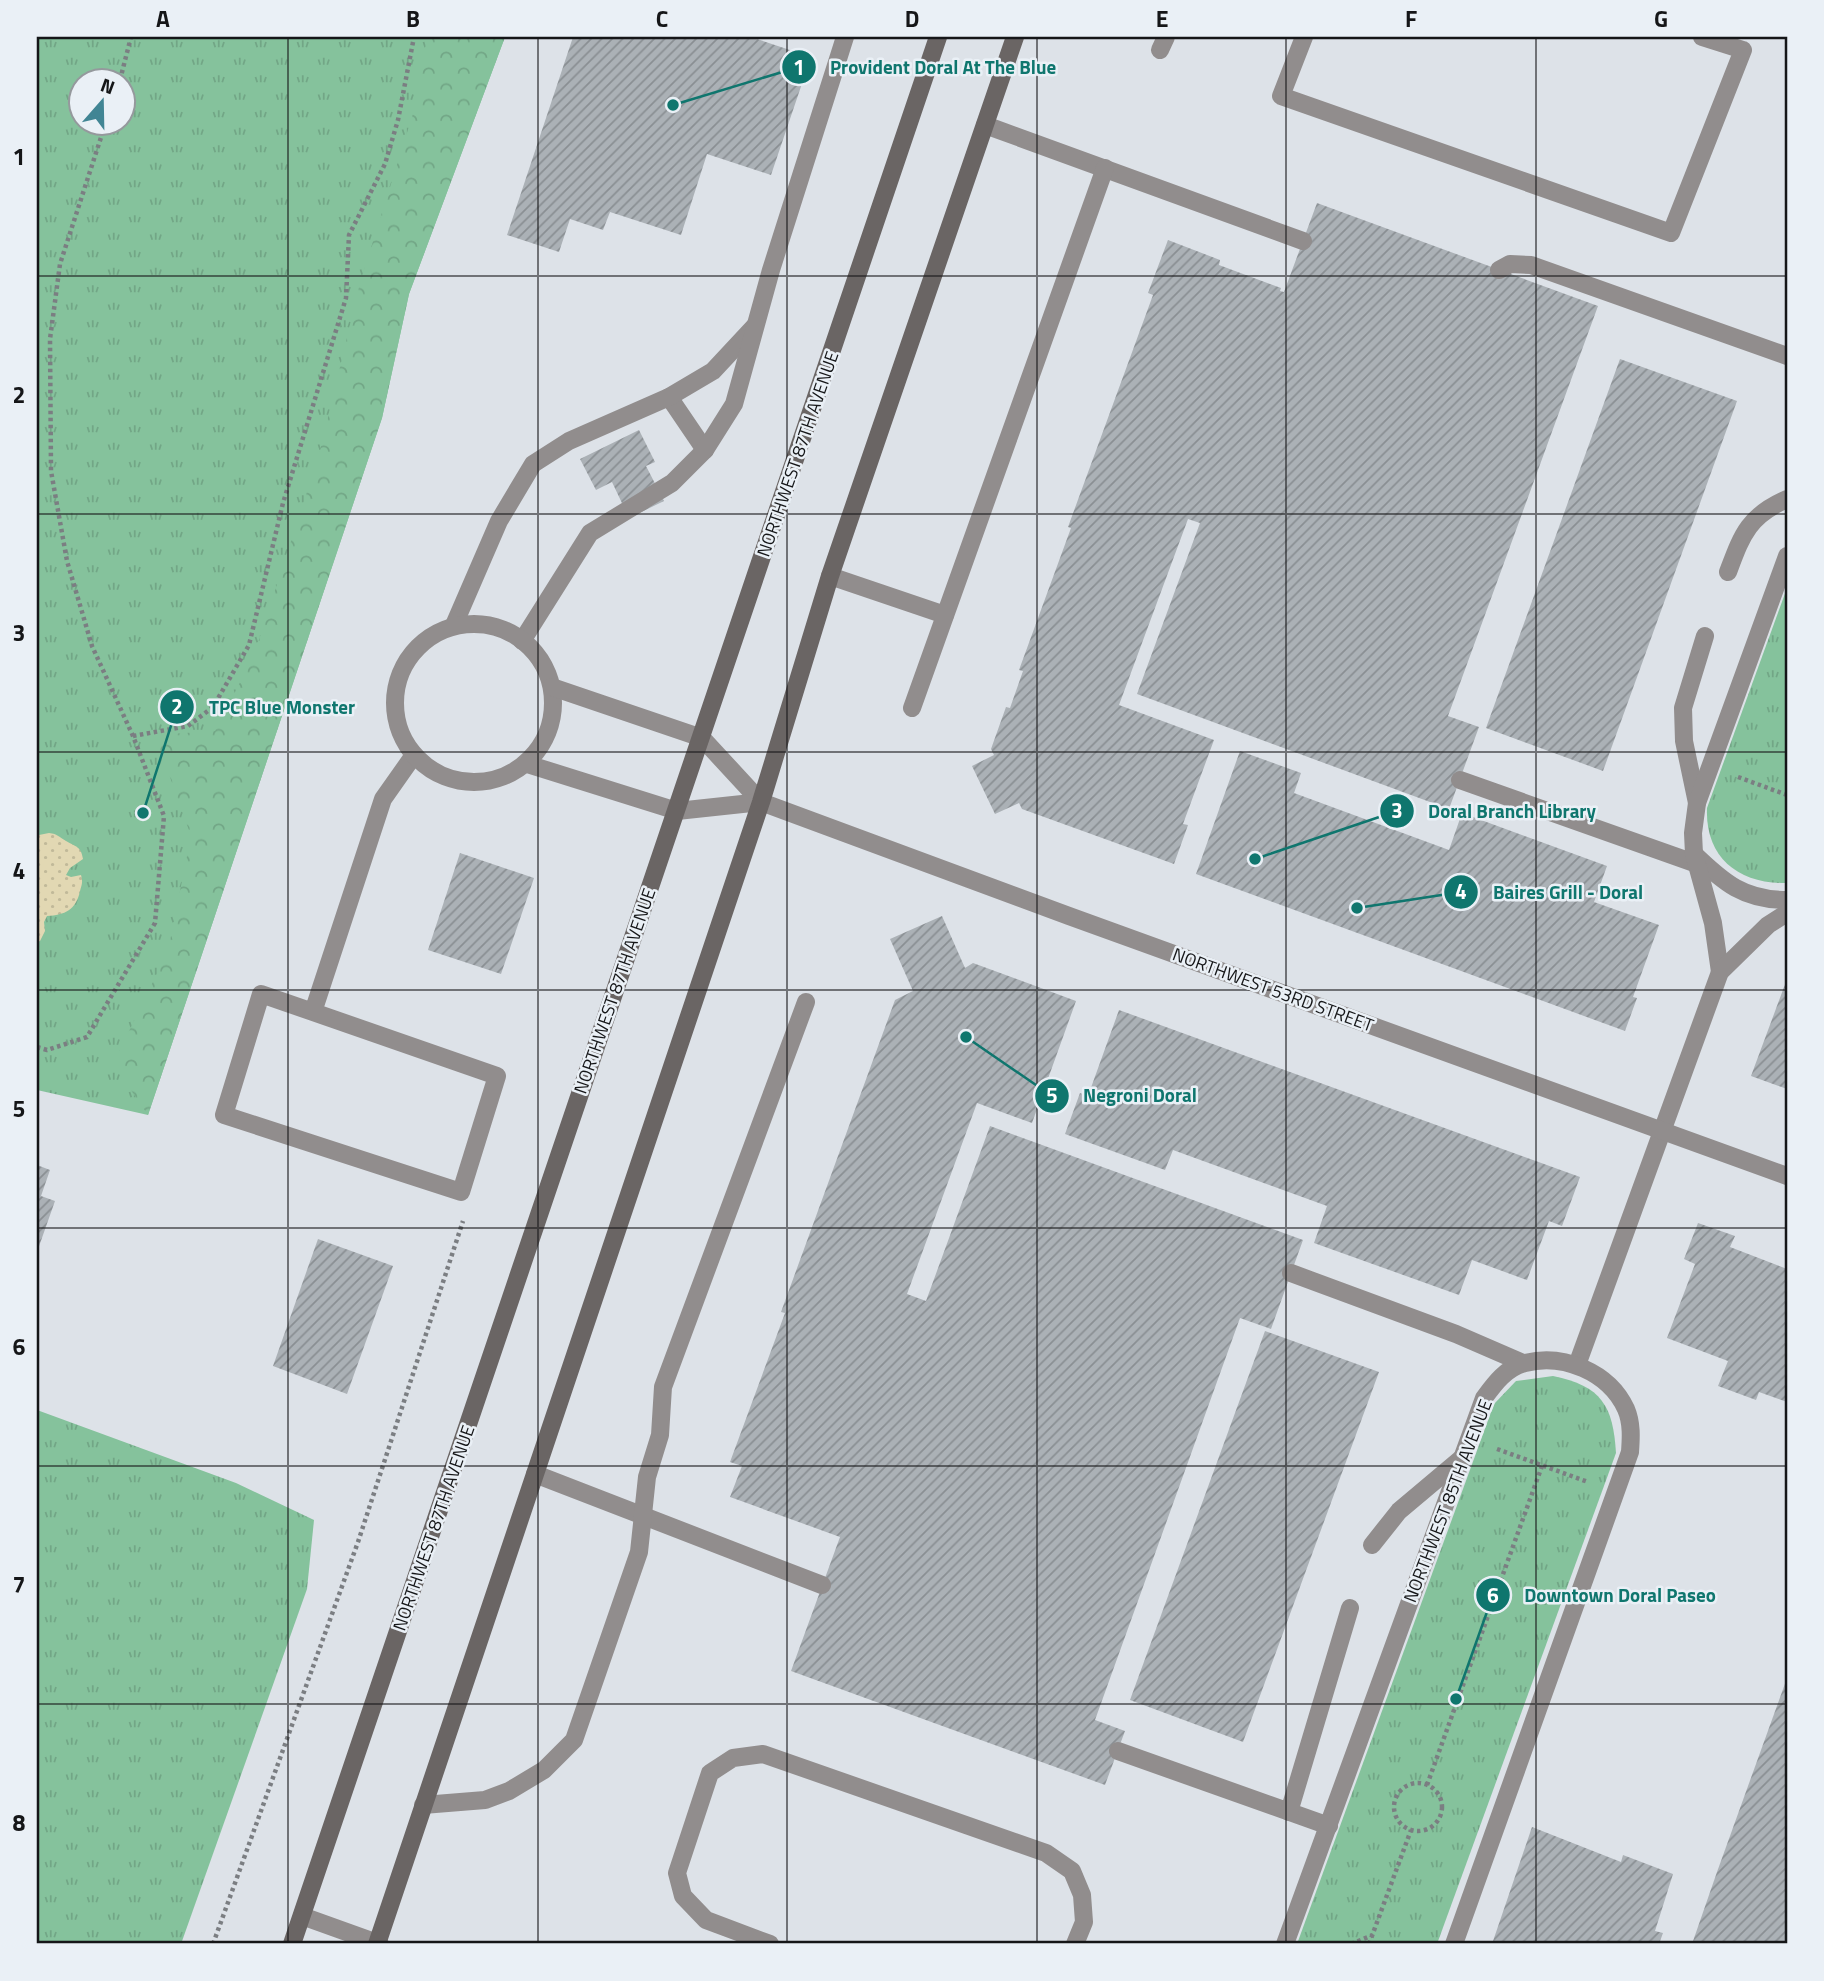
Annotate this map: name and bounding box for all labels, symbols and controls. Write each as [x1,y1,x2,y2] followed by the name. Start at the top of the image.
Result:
[156,1,170,36] text: A
[406,1,420,36] text: B
[656,1,668,36] text: C
[905,1,919,36] text: D
[1156,1,1168,36] text: E
[1405,1,1417,36] text: F
[1654,1,1668,36] text: G
[781,47,1070,87] callout: Provident Doral At The Blue
[793,51,805,83] text: 1
[830,52,1056,81] text: Provident Doral At The Blue
[66,66,136,136] north arrow
[97,70,119,101] text: N
[13,139,25,174] text: 1
[750,347,845,560] street label: NORTHWEST 87TH AVENUE
[13,377,25,412] text: 2
[13,615,25,650] text: 3
[160,687,369,727] callout: TPC Blue Monster
[171,690,183,722] text: 2
[209,692,355,721] text: TPC Blue Monster
[1380,791,1610,831] callout: Doral Branch Library
[1391,794,1403,826] text: 3
[1428,796,1596,825] text: Doral Branch Library
[13,853,25,888] text: 4
[1443,872,1657,912] callout: Baires Grill - Doral
[1455,875,1467,907] text: 4
[1493,877,1643,906] text: Baires Grill - Doral
[567,884,662,1097] street label: NORTHWEST 87TH AVENUE
[1169,941,1378,1039] street label: NORTHWEST 53RD STREET
[1034,1076,1211,1116] callout: Negroni Doral
[1046,1079,1058,1111] text: 5
[1083,1080,1197,1109] text: Negroni Doral
[13,1091,25,1126] text: 5
[13,1329,26,1364] text: 6
[1396,1395,1499,1606] street label: NORTHWEST 85TH AVENUE
[386,1421,481,1634] street label: NORTHWEST 87TH AVENUE
[13,1567,25,1602] text: 7
[1476,1575,1730,1615] callout: Downtown Doral Paseo
[1487,1579,1499,1611] text: 6
[1524,1580,1716,1609] text: Downtown Doral Paseo
[13,1805,26,1840] text: 8

